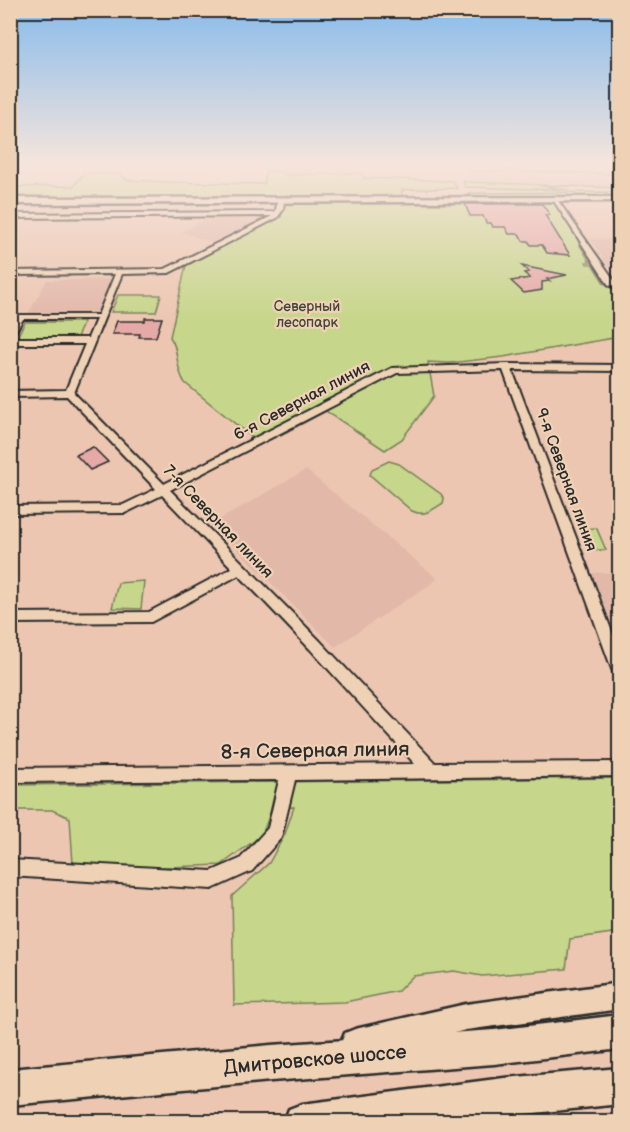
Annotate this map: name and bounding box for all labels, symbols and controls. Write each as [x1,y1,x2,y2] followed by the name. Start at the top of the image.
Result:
[274,298,340,331] park label: Северный лесопарк
[231,357,373,445] street label: 6-я Северная линия
[531,406,601,554] street label: 9-я Северная линия
[159,462,277,582] street label: 7-я Северная линия
[220,737,410,765] street label: 8-я Северная линия
[222,1040,408,1080] street label: Дмитровское шоссе

